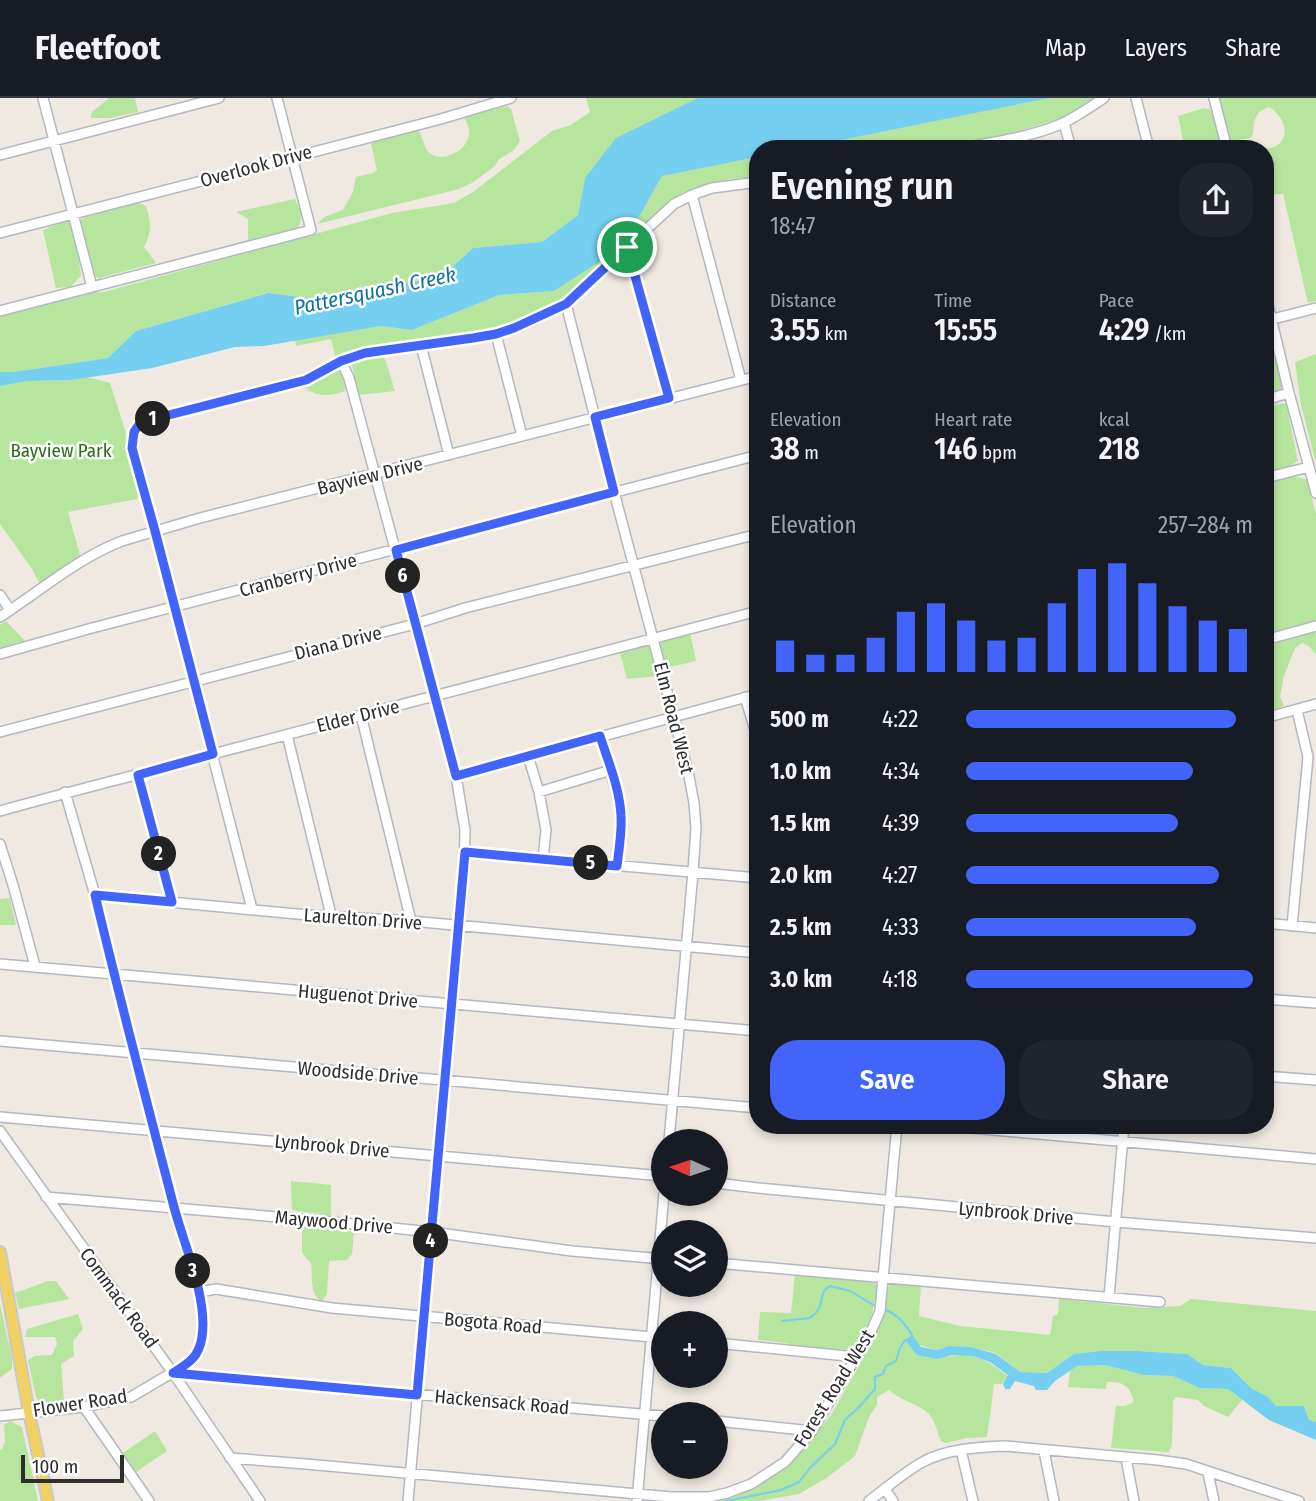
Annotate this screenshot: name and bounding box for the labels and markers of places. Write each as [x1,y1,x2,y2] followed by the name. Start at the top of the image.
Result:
[597,217,657,277] pin
[136,402,170,436] pin: 1
[386,559,420,594] pin: 6
[142,836,176,872] pin: 2
[574,846,608,880] pin: 5
[414,1224,448,1258] pin: 4
[176,1254,210,1288] pin: 3

